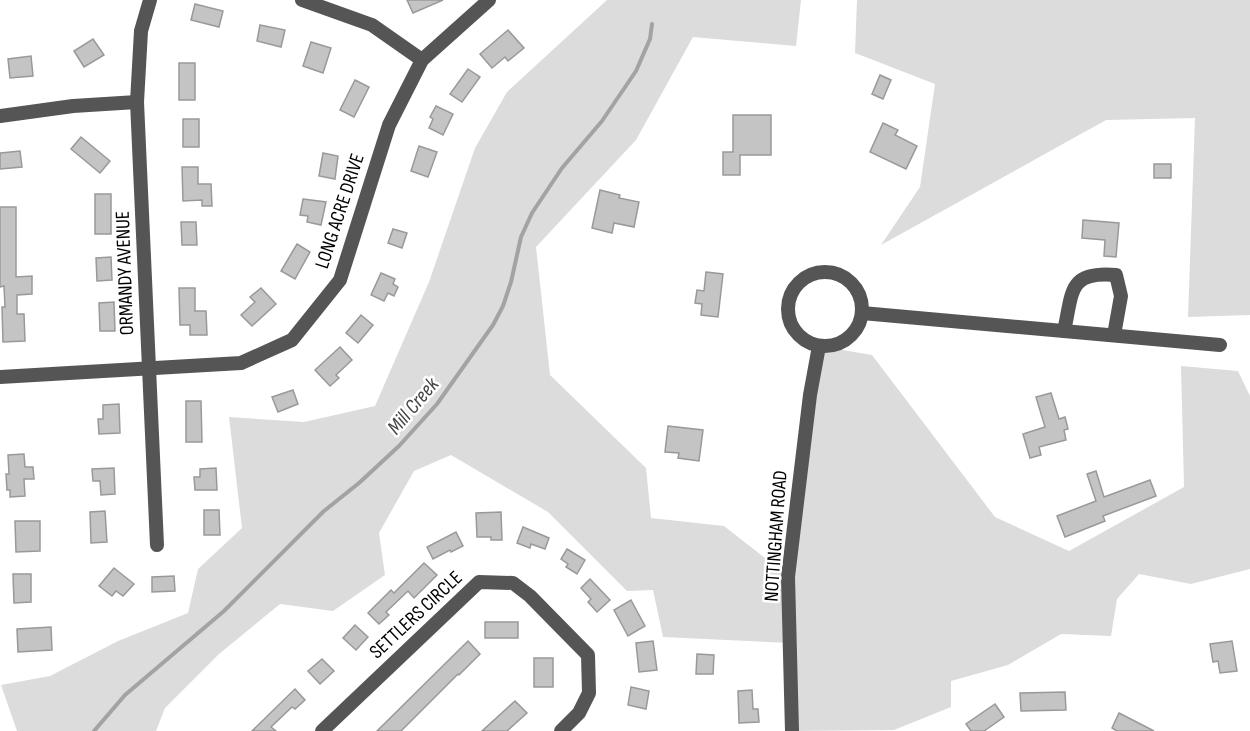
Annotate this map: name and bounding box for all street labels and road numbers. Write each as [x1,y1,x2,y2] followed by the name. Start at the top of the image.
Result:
[310,150,370,272] street label: LONG ACRE DRIVE
[111,210,139,336] street label: ORMANDY AVENUE
[759,470,793,602] street label: NOTTINGHAM ROAD
[365,566,467,664] street label: SETTLERS CIRCLE

